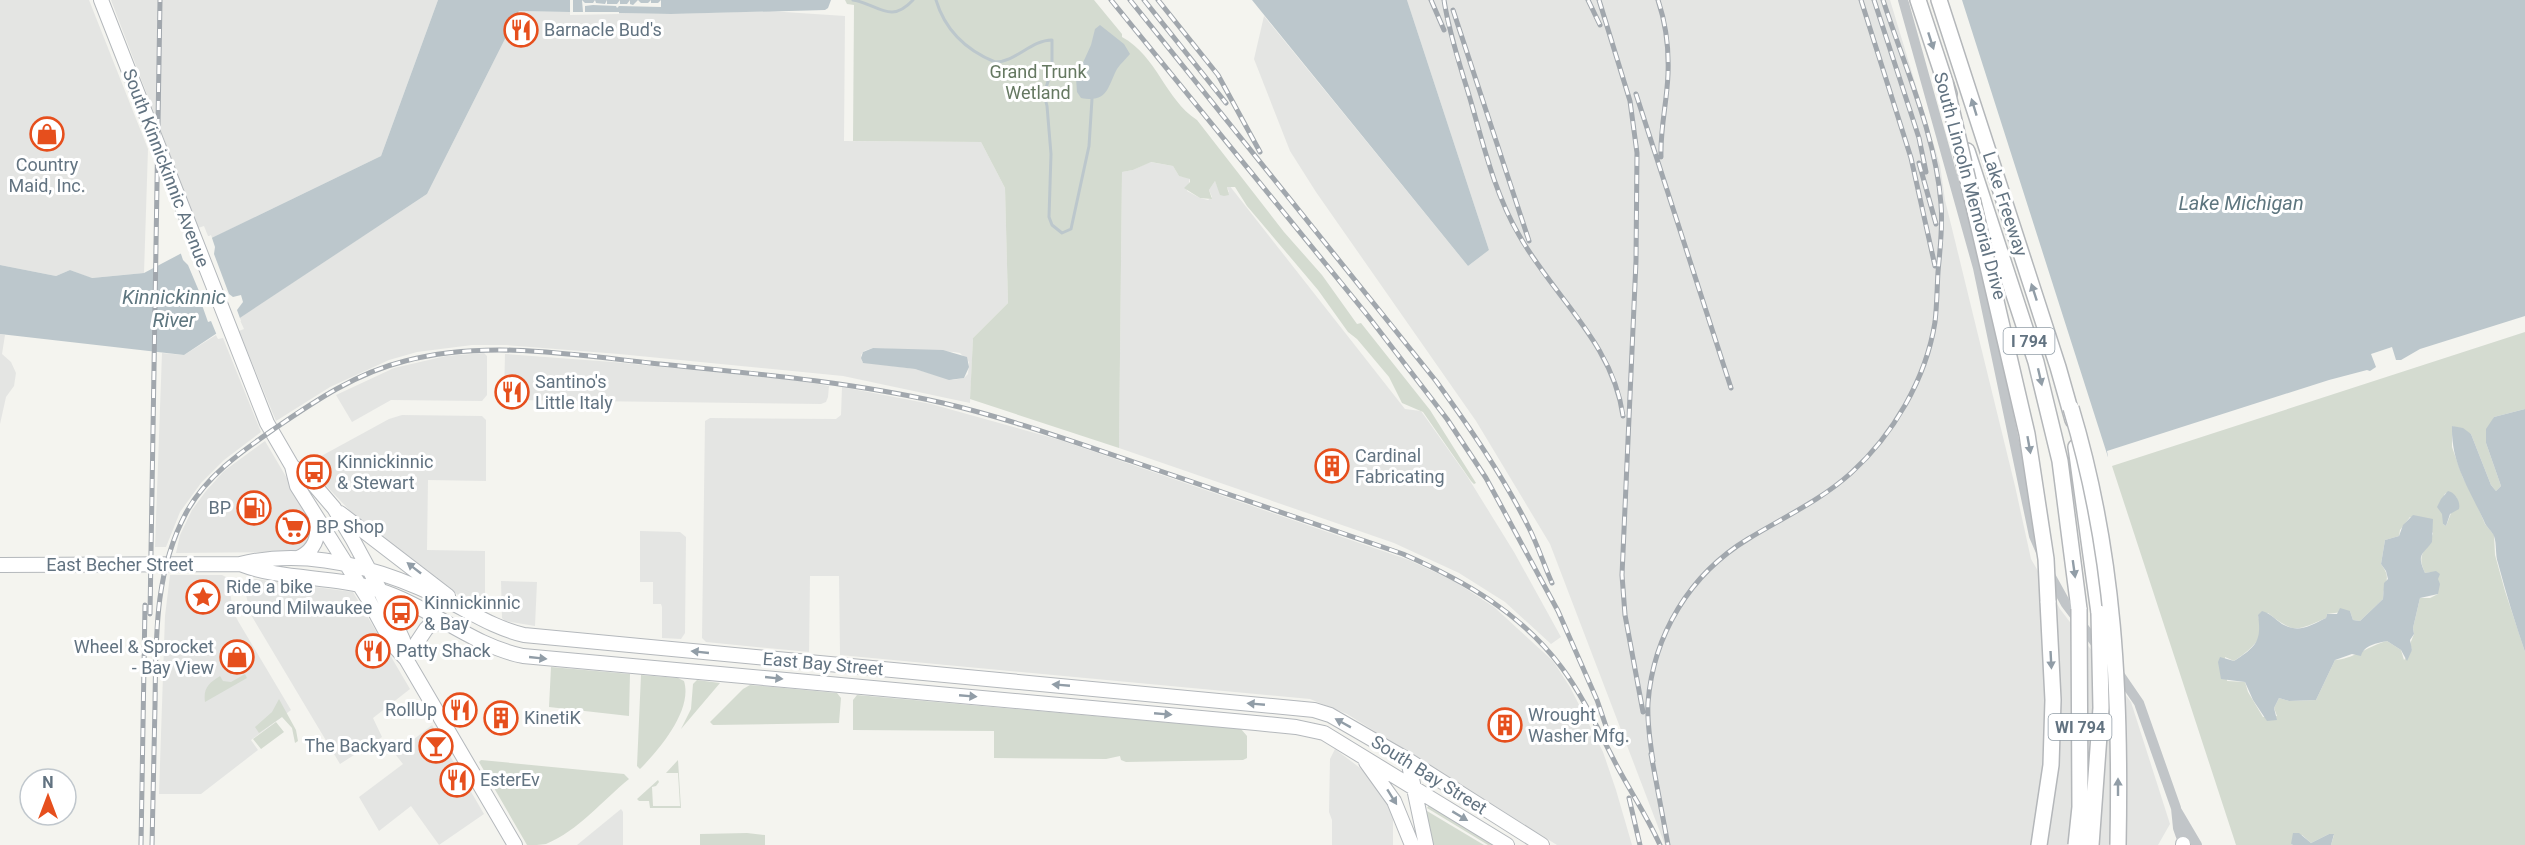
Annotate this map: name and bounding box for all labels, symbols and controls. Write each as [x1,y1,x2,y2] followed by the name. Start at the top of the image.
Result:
[503,12,539,48] restaurant icon: Barnacle Bud's
[544,19,662,40] place label: Barnacle Bud's
[1927,32,1936,50] one-way arrow
[989,61,1087,103] park label: Grand Trunk Wetland
[119,66,214,270] street label: South Kinnickinnic Avenue
[1930,70,2011,302] street label: South Lincoln Memorial Drive
[1969,98,1978,116] one-way arrow
[29,116,65,152] shop icon: Country Maid, Inc.
[1979,149,2032,259] street label: Lake Freeway
[8,154,86,196] place label: Country Maid, Inc.
[2178,191,2304,215] water label: Lake Michigan
[2028,283,2038,301] one-way arrow
[122,285,226,332] water label: Kinnickinnic River
[2004,328,2054,354] road number: I 794
[2036,368,2045,387] one-way arrow
[535,371,613,413] place label: Santino's Little Italy
[494,374,530,410] restaurant icon: Santino's Little Italy
[2025,436,2034,455] one-way arrow
[1355,445,1445,487] place label: Cardinal Fabricating
[1314,448,1350,484] building icon: Cardinal Fabricating
[337,451,434,493] place label: Kinnickinnic & Stewart
[296,454,332,490] bus stop icon: Kinnickinnic & Stewart
[236,490,272,526] fuel station icon: BP
[208,497,231,518] place label: BP
[275,509,311,545] supermarket icon: BP Shop
[316,516,384,537] place label: BP Shop
[46,554,194,575] street label: East Becher Street
[2069,559,2079,578] one-way arrow
[406,562,422,575] one-way arrow
[226,576,372,618] place label: Ride a bike around Milwaukee
[185,579,221,615] place icon: Ride a bike around Milwaukee
[424,592,521,634] place label: Kinnickinnic & Bay
[383,595,419,631] bus stop icon: Kinnickinnic & Bay
[355,633,391,669] restaurant icon: Patty Shack
[74,636,214,678] place label: Wheel & Sprocket - Bay View
[219,639,255,675] shop icon: Wheel & Sprocket - Bay View
[396,640,492,661] place label: Patty Shack
[690,647,709,657] one-way arrow
[762,648,884,679] street label: East Bay Street
[2046,650,2055,669] one-way arrow
[529,653,548,662] one-way arrow
[765,673,784,683] one-way arrow
[1052,681,1071,690] one-way arrow
[959,691,978,701] one-way arrow
[442,692,478,728] restaurant icon: RollUp
[385,699,437,720] place label: RollUp
[1246,699,1265,709] one-way arrow
[483,700,519,736] building icon: KinetiK
[1528,704,1629,746] place label: Wrought Washer Mfg.
[524,707,581,728] place label: KinetiK
[1487,707,1523,743] building icon: Wrought Washer Mfg.
[1153,709,1172,719] one-way arrow
[2048,714,2112,740] road number: WI 794
[1335,717,1351,728] one-way arrow
[418,728,454,764] bar icon: The Backyard
[1368,731,1491,819] street label: South Bay Street
[305,735,413,756] place label: The Backyard
[439,762,475,798] restaurant icon: EsterEv
[18,767,78,827] north arrow
[480,769,540,790] place label: EsterEv
[42,773,54,792] text: N
[2113,777,2123,796] one-way arrow
[1386,789,1397,805] one-way arrow
[1452,811,1468,822] one-way arrow

